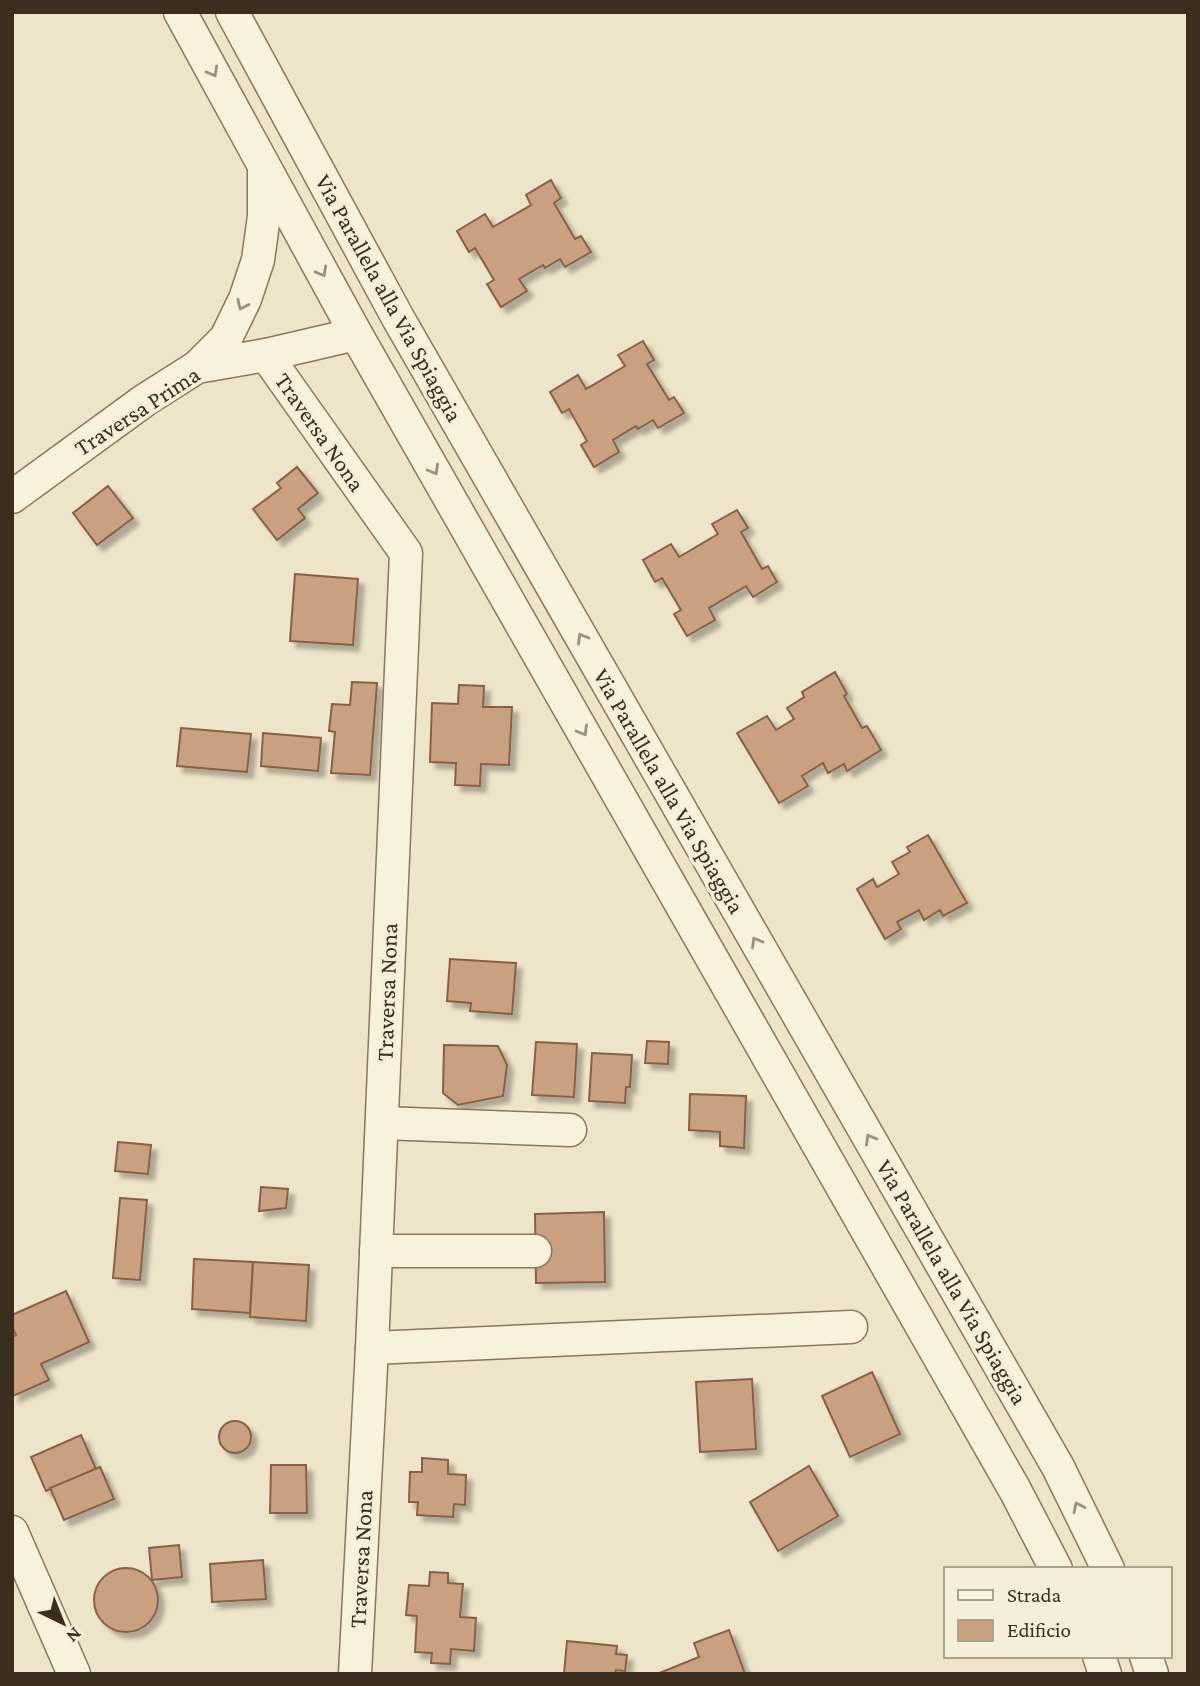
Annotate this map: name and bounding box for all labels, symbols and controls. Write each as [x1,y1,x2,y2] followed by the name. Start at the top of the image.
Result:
[204,65,218,77] one-way arrow
[310,169,469,426] street label: Via Parallela alla Via Spiaggia
[314,264,327,277] one-way arrow
[236,298,250,310] one-way arrow
[69,360,205,461] street label: Traversa Prima
[270,367,371,496] street label: Traversa Nona
[426,462,439,475] one-way arrow
[577,633,590,646] one-way arrow
[588,663,751,918] street label: Via Parallela alla Via Spiaggia
[575,724,588,737] one-way arrow
[371,922,402,1062] street label: Traversa Nona
[751,936,764,949] one-way arrow
[865,1134,878,1147] one-way arrow
[871,1154,1034,1409] street label: Via Parallela alla Via Spiaggia
[343,1489,378,1629] street label: Traversa Nona
[1072,1502,1086,1514] one-way arrow
[944,1567,1172,1658] legend
[1007,1583,1062,1607] text: Strada
[28,1588,98,1658] north arrow
[1007,1618,1071,1642] text: Edificio
[62,1623,86,1647] text: N

